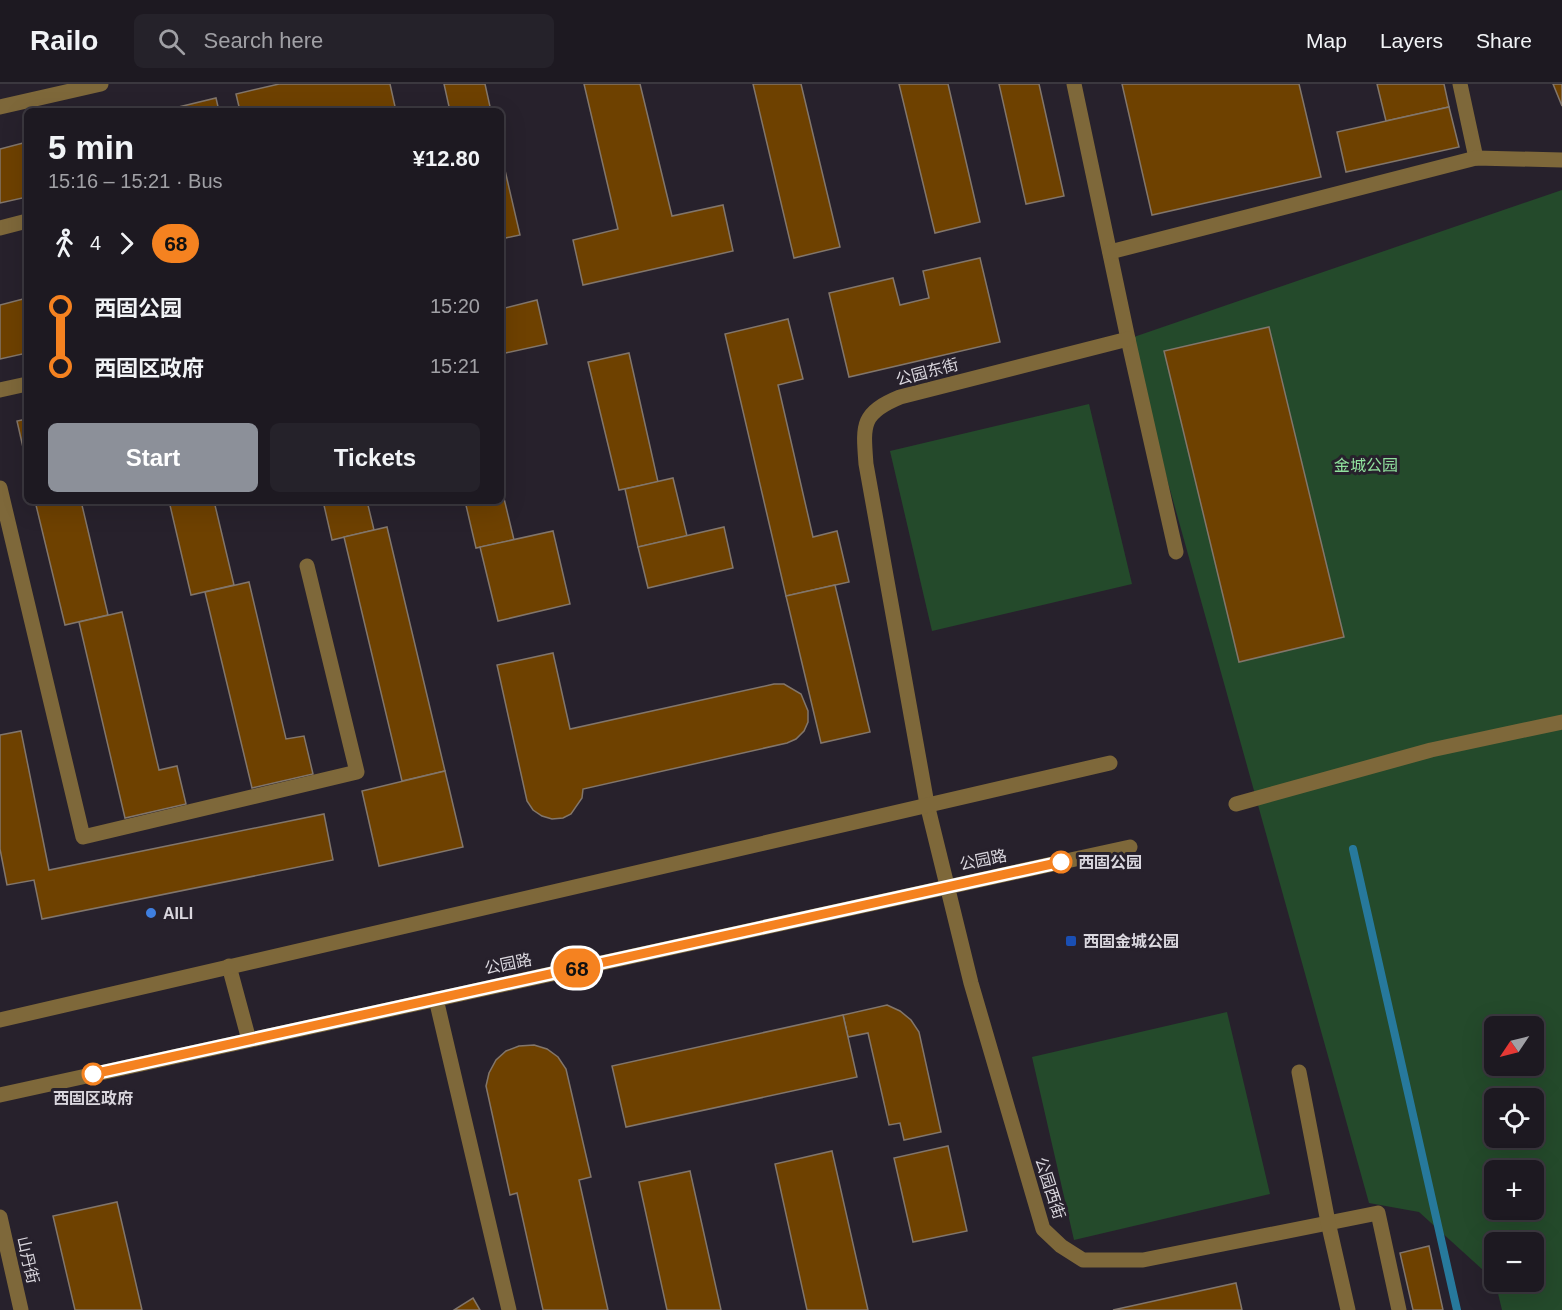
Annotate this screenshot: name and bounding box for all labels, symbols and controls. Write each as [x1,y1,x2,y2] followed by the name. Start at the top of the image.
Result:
[134,14,554,68] search box
[30,25,98,56] text: Railo
[155,25,188,58] icon: search
[203,28,323,53] text: Search here
[1306,29,1347,52] text: Map
[1380,29,1443,52] text: Layers
[1476,29,1532,52] text: Share
[48,129,134,166] text: 5 min
[413,146,480,171] text: ¥12.80
[48,170,223,192] text: 15:16 – 15:21 · Bus
[48,227,81,260] icon: walk
[110,227,143,260] icon: forward
[90,232,101,254] text: 4
[164,232,187,255] text: 68
[430,295,480,317] text: 15:20
[94,296,182,321] text: 西固公园
[430,355,480,377] text: 15:21
[94,356,204,381] text: 西固区政府
[894,356,960,388] street label: 公园东街
[48,423,258,492] button: Start
[270,423,480,492] button: Tickets
[1334,457,1398,474] park label: 金城公园
[958,847,1008,873] street label: 公园路
[1050,851,1072,873] marker: 西固公园
[1078,854,1142,871] place label: 西固公园
[163,905,193,922] place label: AILI
[144,906,158,920] marker: AILI
[1083,932,1179,950] place label: 西固金城公园
[1064,934,1078,948] marker: 西固金城公园
[550,948,604,988] line badge: 68
[483,951,533,977] street label: 公园路
[565,957,589,980] text: 68
[1484,1016,1544,1076] north arrow
[1484,1016,1544,1292] map controls
[82,1063,104,1085] marker: 西固区政府
[1484,1088,1544,1148] button: locate
[53,1090,133,1107] place label: 西固区政府
[1032,1155,1068,1221] street label: 公园西街
[1484,1160,1544,1220] button: +
[1484,1232,1544,1292] button: −
[14,1235,42,1285] street label: 山丹街

